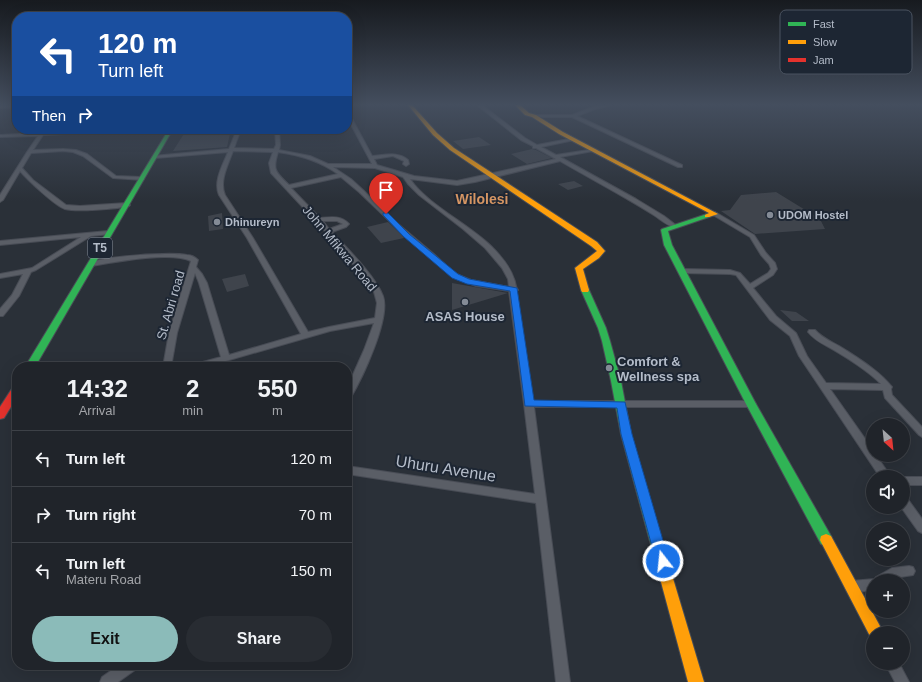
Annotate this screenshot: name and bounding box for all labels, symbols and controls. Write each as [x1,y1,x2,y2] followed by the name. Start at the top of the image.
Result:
[780,10,912,74] legend
[813,18,834,30] text: Fast
[32,28,84,80] icon: left
[98,28,177,59] text: 120 m
[813,36,837,48] text: Slow
[813,54,834,66] text: Jam
[98,61,163,81] text: Turn left
[74,104,96,126] icon: right
[32,107,66,124] text: Then
[369,173,403,214] pin
[375,179,397,201] icon: arrive
[456,191,508,207] district label: Wilolesi
[299,203,380,294] street label: John Mfikwa Road
[778,209,848,221] place label: UDOM Hostel
[765,210,775,220] marker: UDOM Hostel
[225,216,280,228] place label: Dhinureyn
[212,217,222,227] marker: Dhinureyn
[88,238,112,258] road number: T5
[153,269,188,342] street label: St. Abri road
[460,297,470,307] marker: ASAS House
[425,309,505,324] place label: ASAS House
[617,354,700,384] place label: Comfort & Wellness spa
[604,363,614,373] marker: Comfort & Wellness spa
[66,375,128,402] text: 14:32
[186,375,199,402] text: 2
[258,375,298,402] text: 550
[79,403,116,418] text: Arrival
[182,403,203,418] text: min
[272,403,283,418] text: m
[866,418,910,462] north arrow
[866,418,910,670] map controls
[32,448,54,470] icon: left
[66,450,125,467] text: Turn left
[290,450,332,467] text: 120 m
[395,452,497,485] street label: Uhuru Avenue
[866,470,910,514] button: sound
[32,504,54,526] icon: right
[66,506,136,523] text: Turn right
[299,506,332,523] text: 70 m
[866,522,910,566] button: layers
[642,540,684,582] position arrow
[66,555,125,572] text: Turn left
[32,560,54,582] icon: left
[290,562,332,579] text: 150 m
[66,572,141,587] text: Materu Road
[866,574,910,618] button: +
[32,616,178,662] button: Exit
[186,616,332,662] button: Share
[866,626,910,670] button: −

